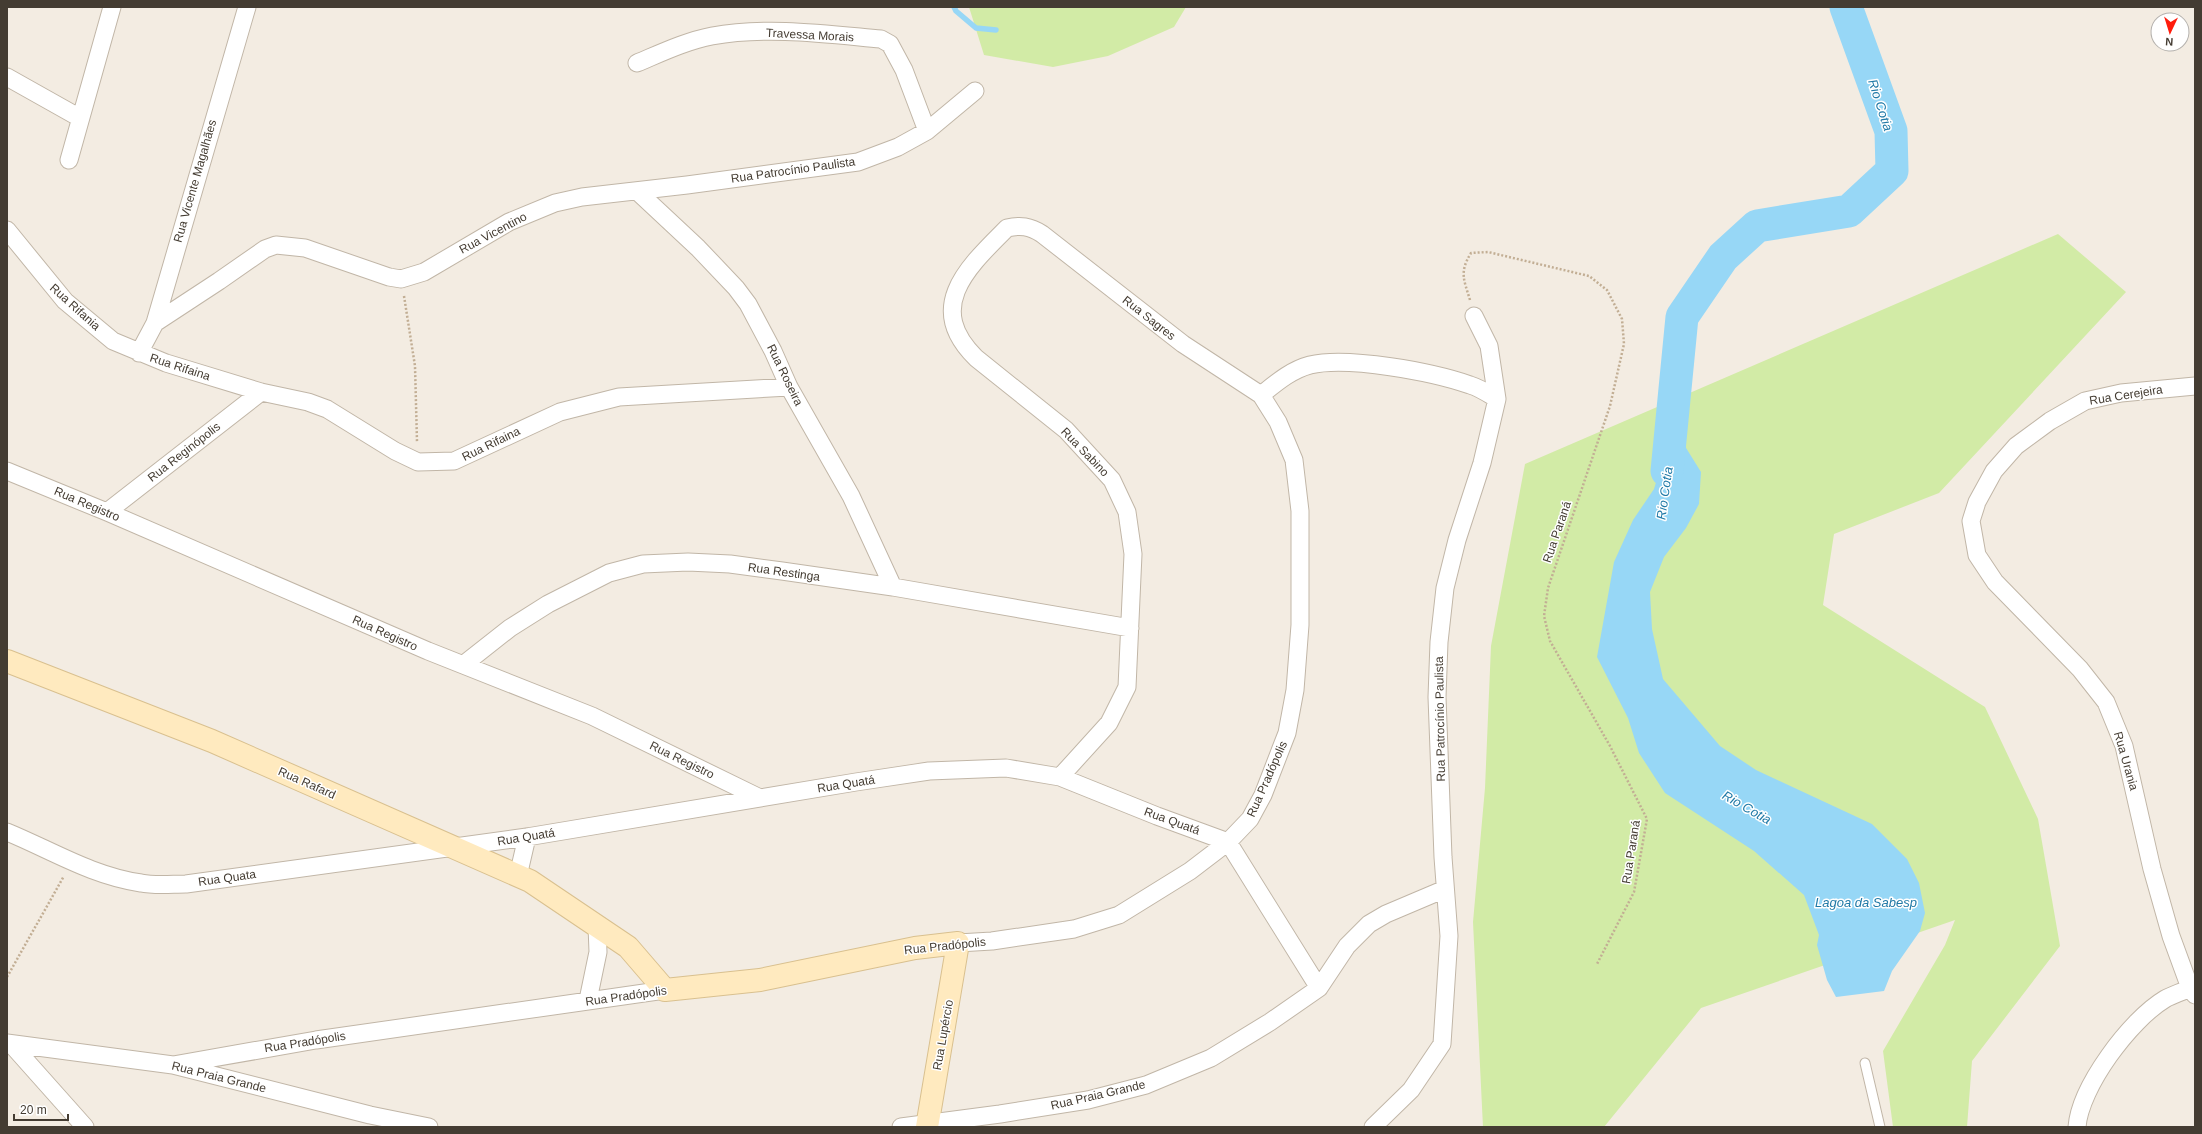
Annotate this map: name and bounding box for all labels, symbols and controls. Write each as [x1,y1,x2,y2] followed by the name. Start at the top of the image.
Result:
[2150,12,2190,52] north arrow
[766,26,854,44] street label: Travessa Morais
[2165,36,2174,48] text: N
[1865,77,1896,133] water label: Rio Cotia
[171,118,219,244] street label: Rua Vicente Magalhães
[730,154,856,186] street label: Rua Patrocínio Paulista
[457,209,529,257] street label: Rua Vicentino
[47,281,103,333] street label: Rua Rifania
[1120,293,1178,343] street label: Rua Sagres
[764,342,806,408] street label: Rua Roseira
[148,351,212,383] street label: Rua Rifaina
[2088,382,2164,408] street label: Rua Cerejeira
[145,419,223,485] street label: Rua Reginópolis
[460,424,523,464] street label: Rua Rifaina
[1058,425,1112,480] street label: Rua Sabino
[1653,466,1676,521] water label: Rio Cotia
[52,484,122,524] street label: Rua Registro
[1540,499,1574,565] street label: Rua Paraná
[747,560,821,584] street label: Rua Restinga
[350,612,420,654] street label: Rua Registro
[1432,656,1448,782] street label: Rua Patrocínio Paulista
[2111,730,2141,792] street label: Rua Urania
[647,738,717,782] street label: Rua Registro
[1244,739,1290,819] street label: Rua Pradópolis
[276,764,338,802] street label: Rua Rafard
[816,772,876,795] street label: Rua Quatá
[1720,788,1774,827] water label: Rio Cotia
[1142,804,1202,838] street label: Rua Quatá
[1619,819,1643,885] street label: Rua Paraná
[496,825,556,848] street label: Rua Quatá
[197,867,257,889] street label: Rua Quata
[1815,895,1917,910] water label: Lagoa da Sabesp
[903,935,987,957] street label: Rua Pradópolis
[584,983,668,1009] street label: Rua Pradópolis
[930,998,956,1071] street label: Rua Lupércio
[263,1029,347,1055] street label: Rua Pradópolis
[170,1059,268,1096] street label: Rua Praia Grande
[1049,1077,1147,1113] street label: Rua Praia Grande
[14,1096,68,1122] scale bar
[20,1103,47,1117] text: 20 m

